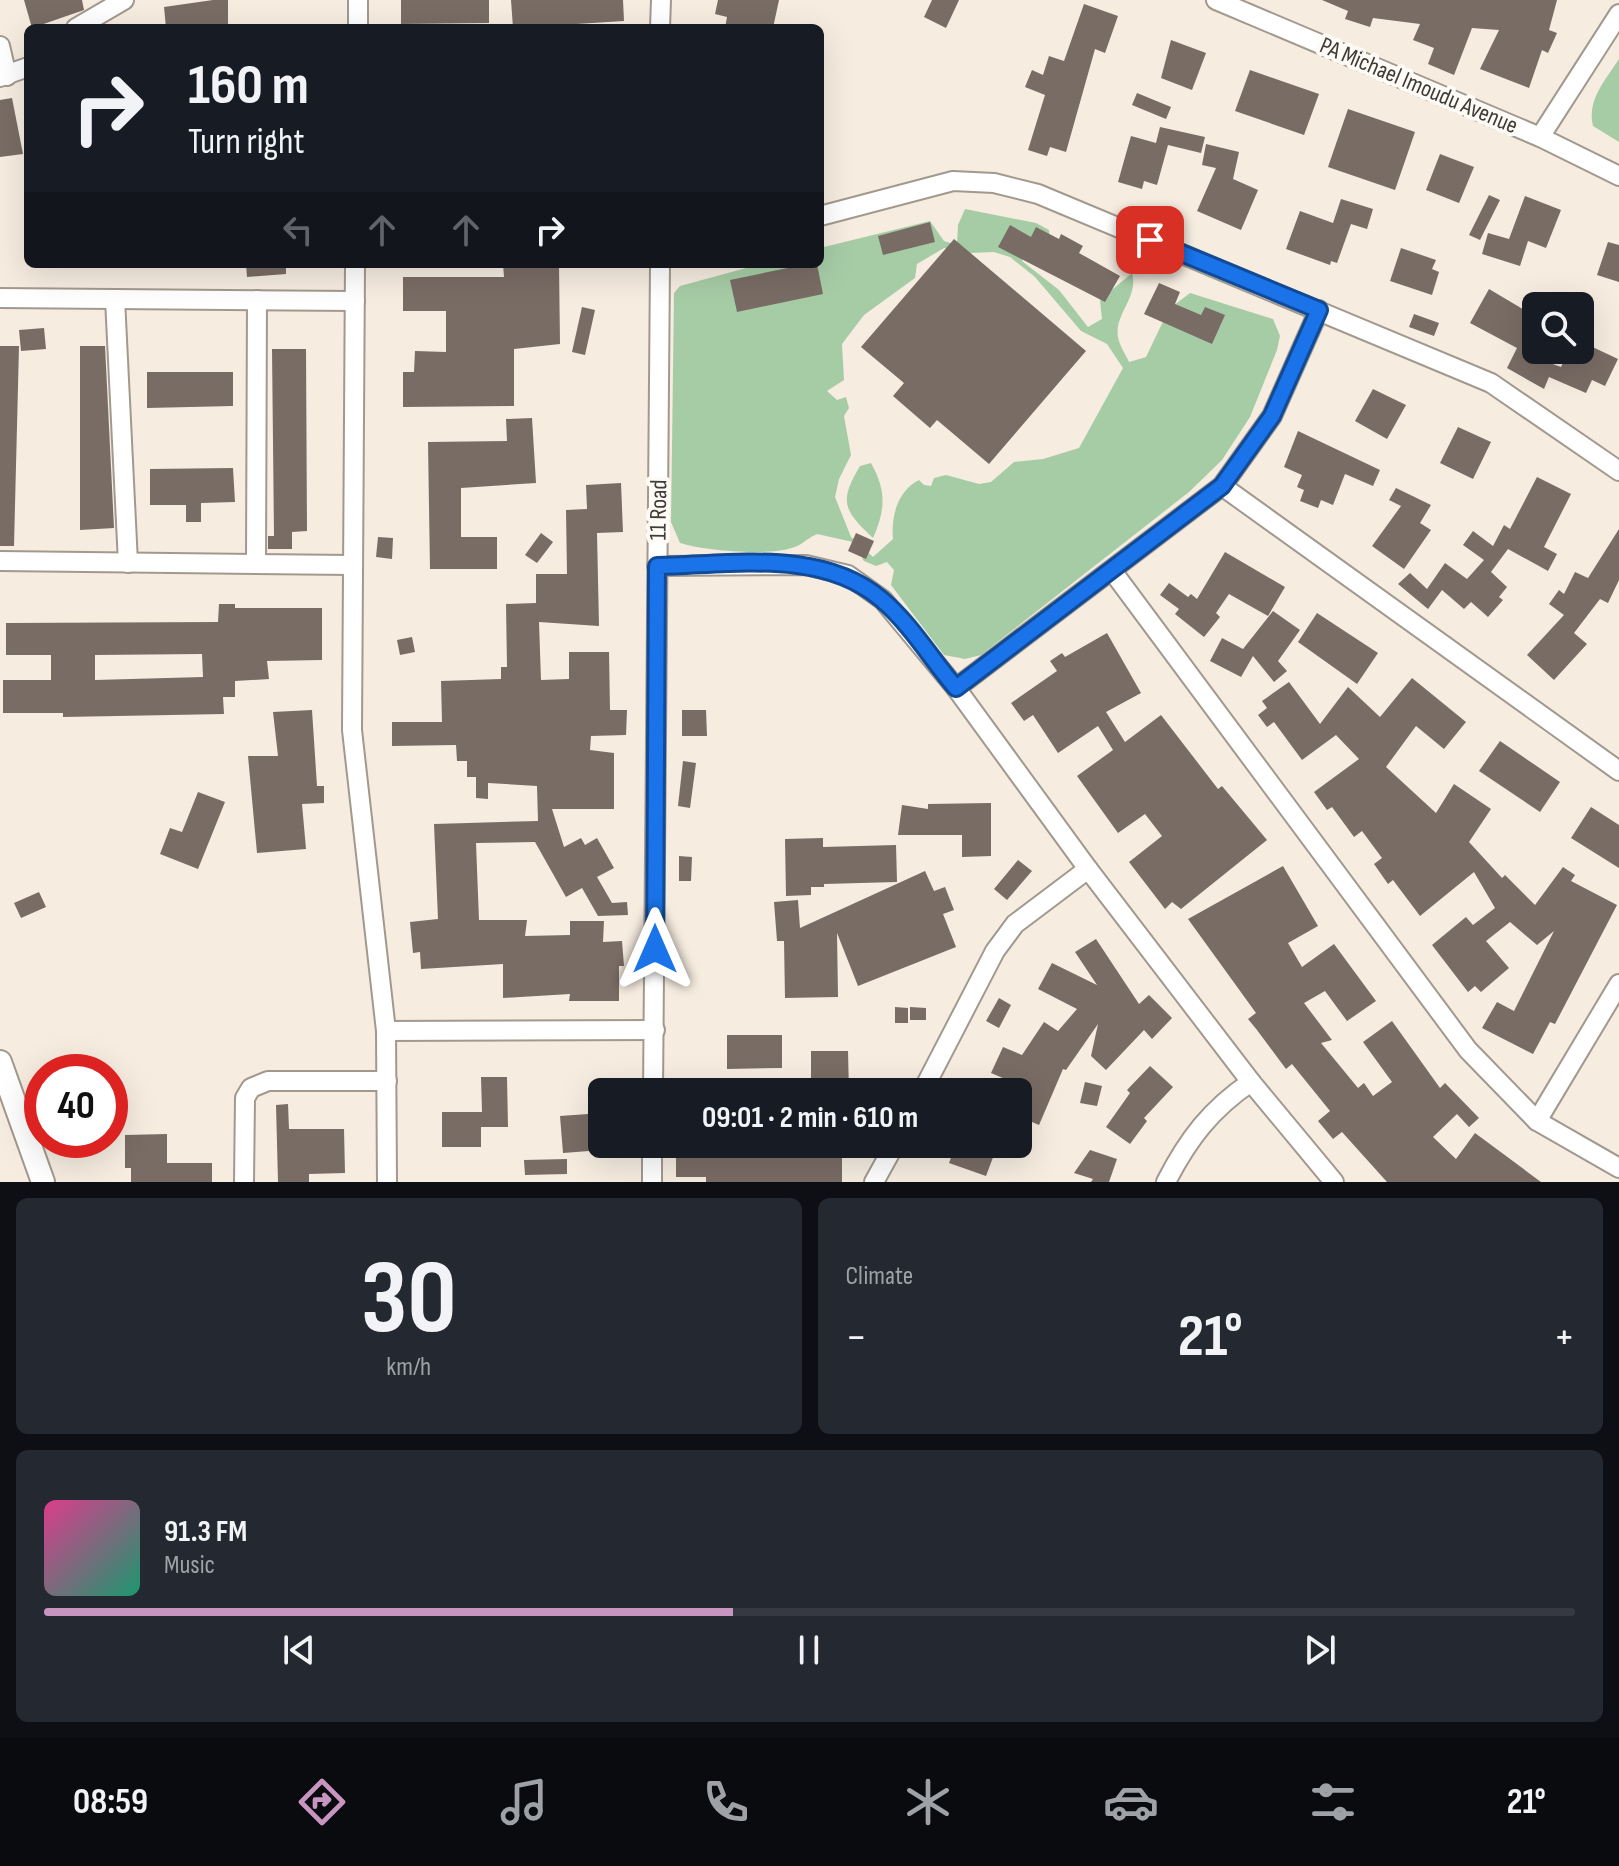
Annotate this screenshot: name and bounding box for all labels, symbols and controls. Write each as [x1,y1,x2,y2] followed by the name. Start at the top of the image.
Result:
[1315,31,1522,140] street label: PA Michael Imoudu Avenue
[188,53,309,120] text: 160 m
[56,56,160,160] icon: right
[188,121,305,164] text: Turn right
[1116,206,1184,274] pin
[276,208,320,252] icon: left
[360,208,404,252] icon: ahead
[444,208,488,252] icon: ahead
[528,208,572,252] icon: right
[1128,218,1172,262] icon: arrive
[1522,292,1594,364] map controls
[1522,292,1594,364] button: search
[643,479,674,541] street label: 11 Road
[613,907,697,991] position arrow
[24,1054,128,1158] speed limit sign: 40
[702,1100,918,1136] text: 09:01 · 2 min · 610 m
[361,1237,457,1362] text: 30
[846,1261,913,1292] text: Climate
[1178,1301,1243,1373] text: 21°
[846,1311,867,1364] text: −
[1553,1311,1575,1364] text: +
[386,1352,431,1383] text: km/h
[164,1514,247,1550] text: 91.3 FM
[164,1550,215,1581] text: Music
[277,1628,321,1672] icon: previous
[787,1628,831,1672] icon: pause
[1298,1628,1342,1672] icon: next
[294,1774,350,1830] icon: directions
[496,1774,552,1830] icon: music
[698,1774,754,1830] icon: phone
[900,1774,956,1830] icon: climate
[1103,1774,1159,1830] icon: car
[1305,1774,1361,1830] icon: filters
[73,1781,148,1824] text: 08:59
[1507,1781,1546,1824] text: 21°

